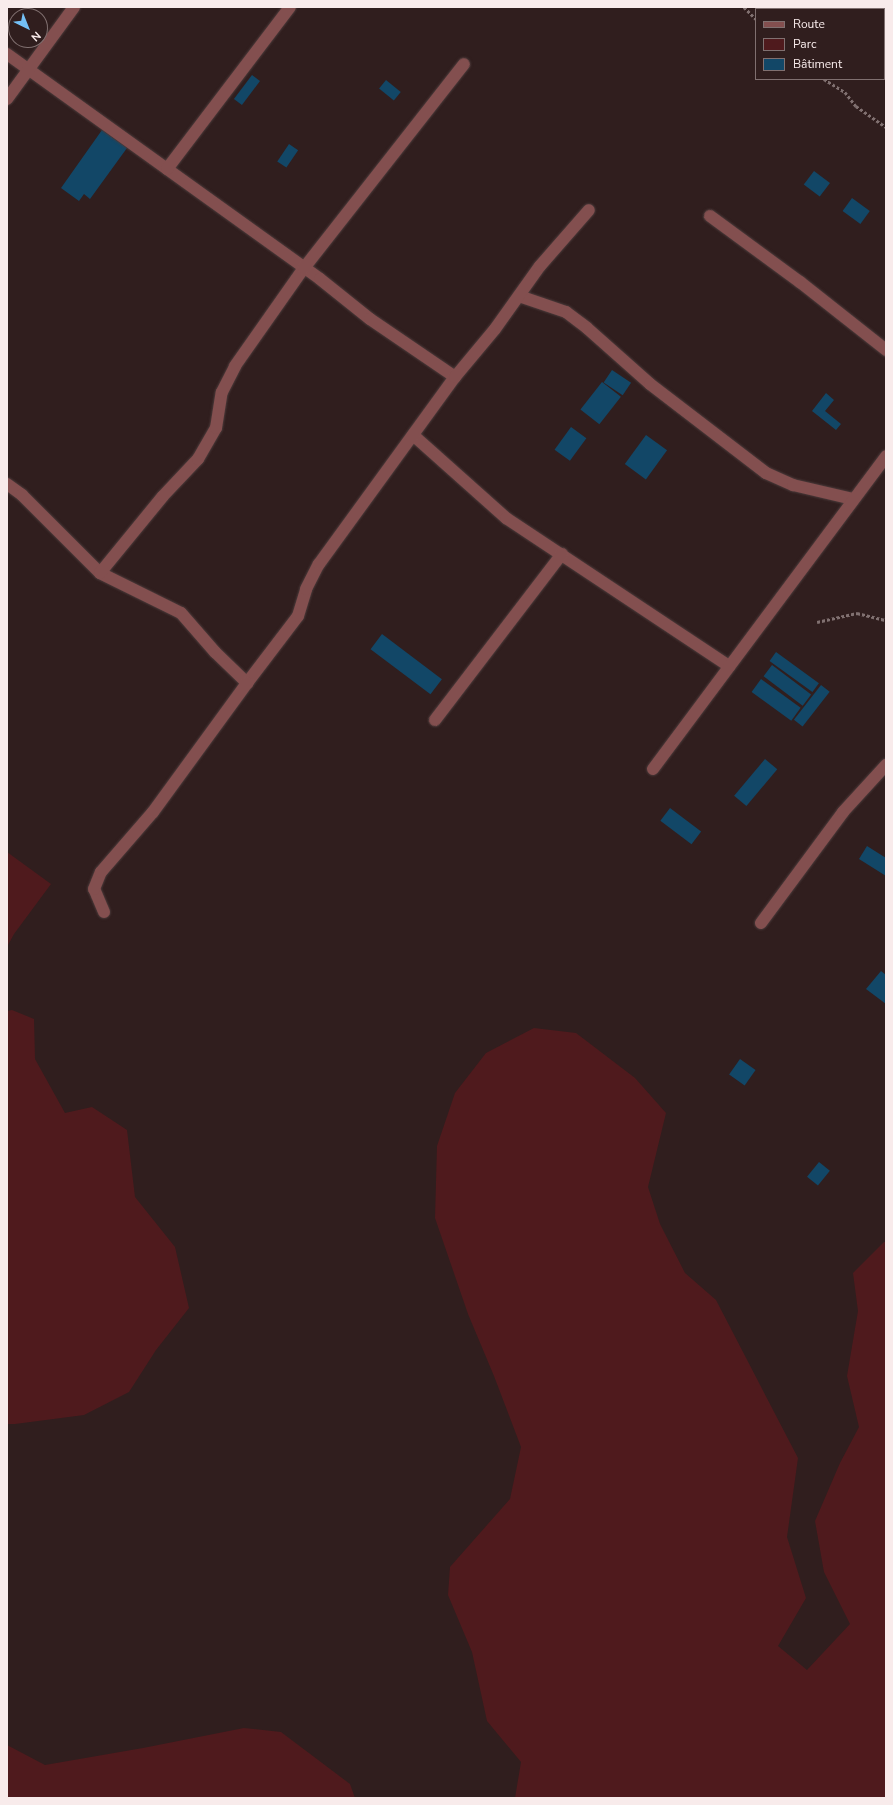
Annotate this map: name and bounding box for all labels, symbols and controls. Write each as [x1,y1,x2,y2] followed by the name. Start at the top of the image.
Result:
[8,8,48,48] north arrow
[755,8,885,80] legend
[793,16,825,32] text: Route
[28,28,44,45] text: N
[793,36,816,52] text: Parc
[793,56,842,72] text: Bâtiment

